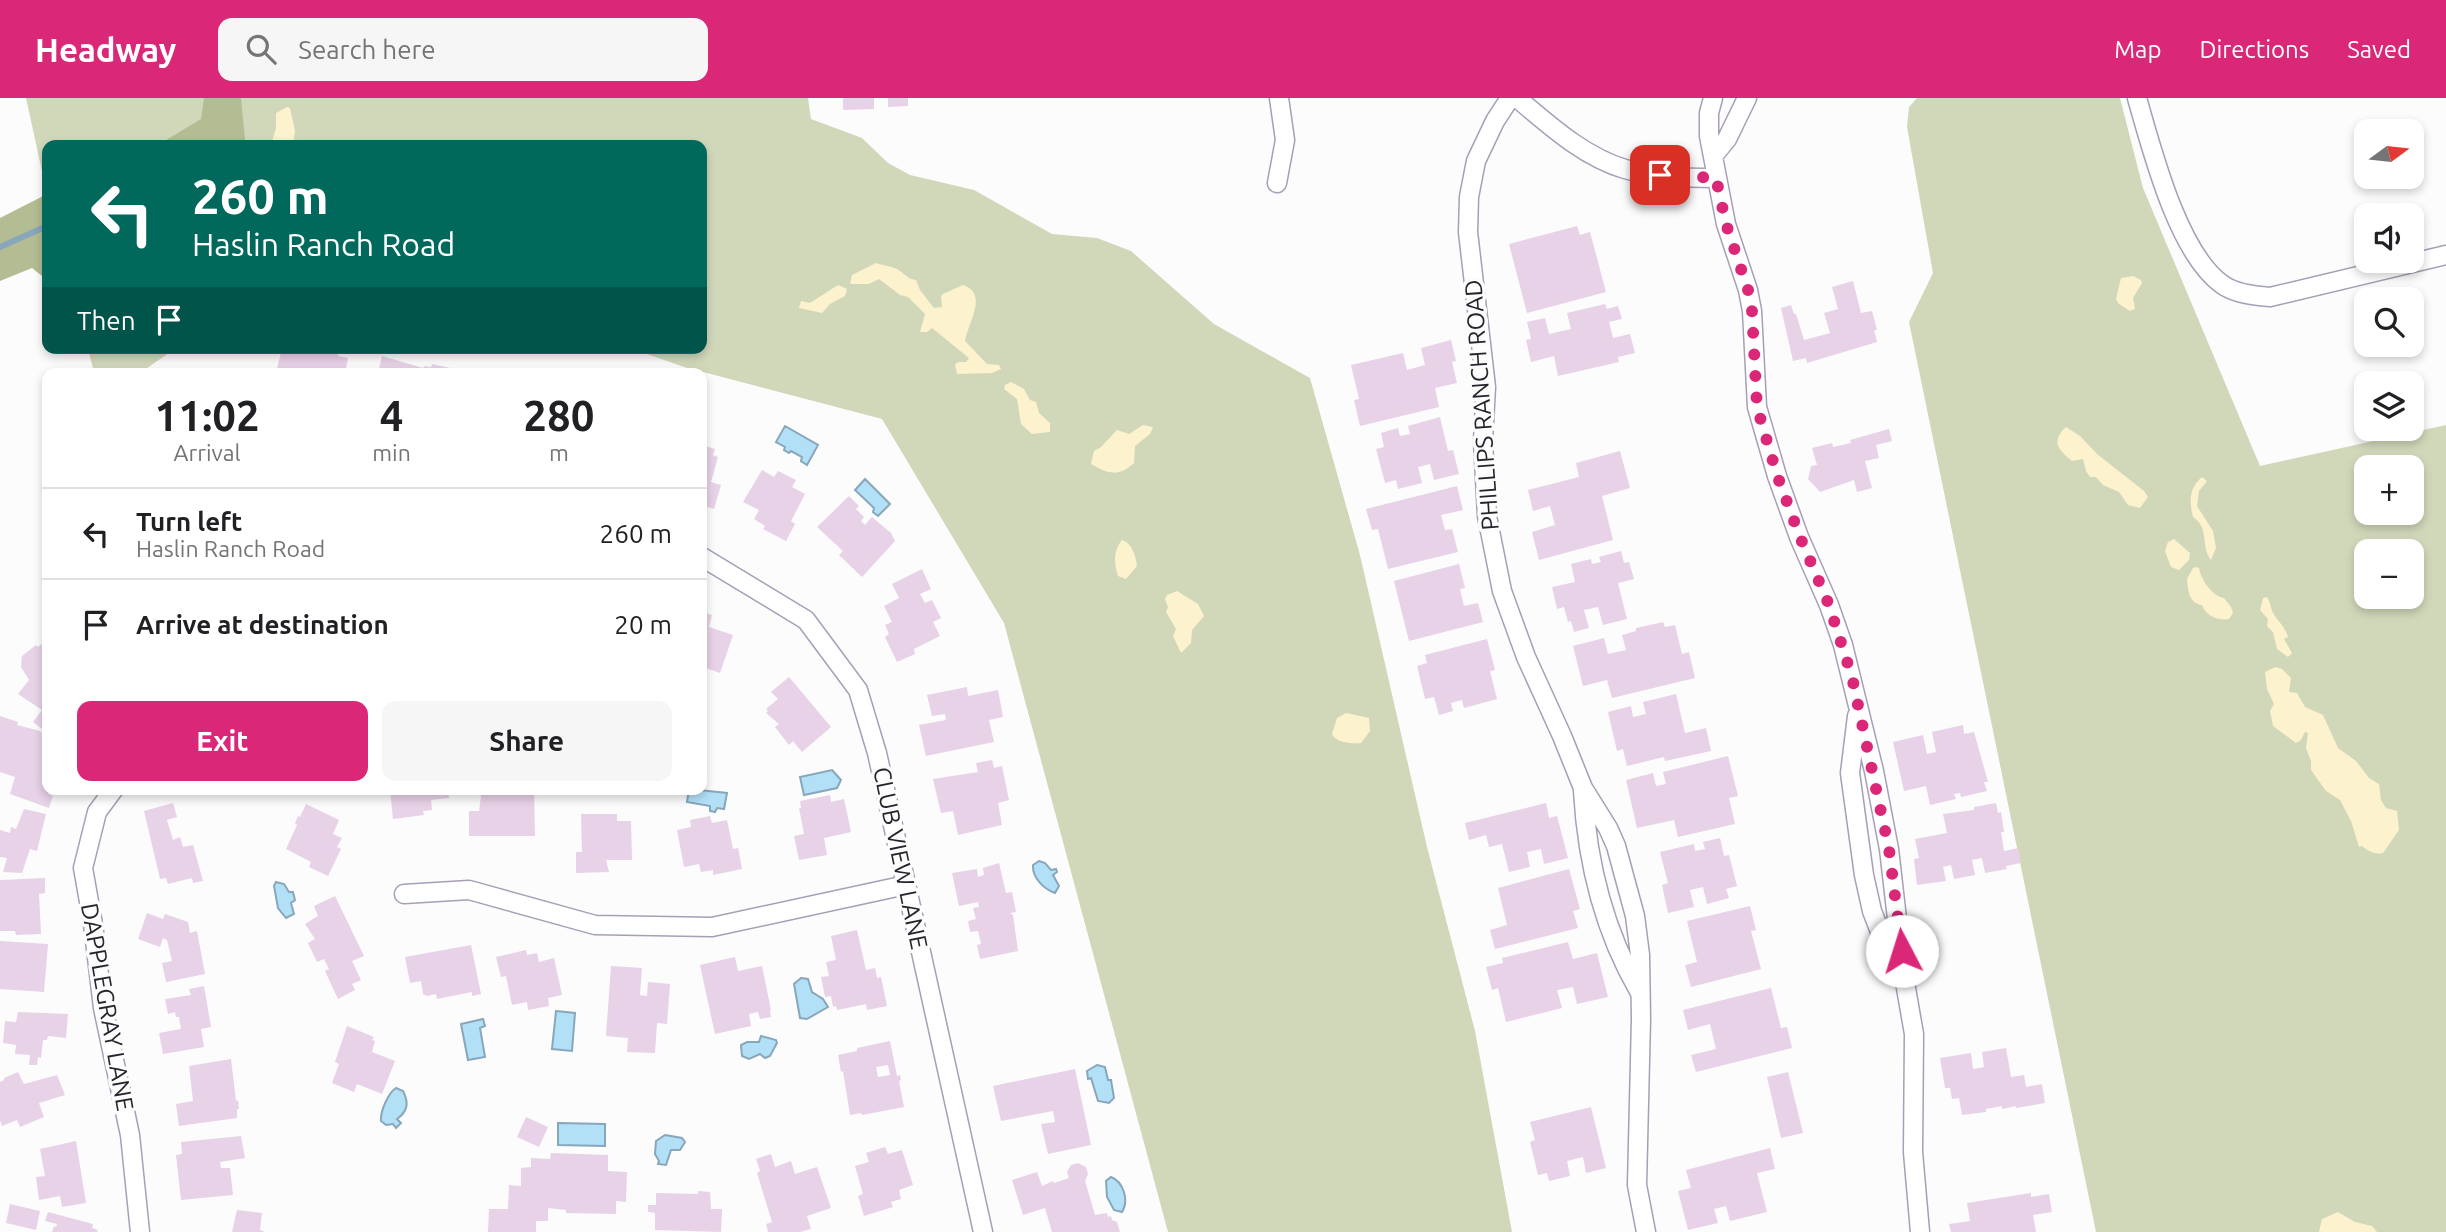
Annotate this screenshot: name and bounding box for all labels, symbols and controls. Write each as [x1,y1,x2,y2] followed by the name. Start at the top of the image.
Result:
[218,18,708,81] search box
[242,30,280,68] icon: search
[35,31,176,68] text: Headway
[298,35,436,64] text: Search here
[2114,36,2161,63] text: Map
[2199,36,2309,63] text: Directions
[2347,36,2411,63] text: Saved
[2354,119,2424,189] north arrow
[2354,119,2424,609] map controls
[1630,145,1690,205] pin
[1641,156,1679,194] icon: arrive
[77,168,168,259] icon: left
[192,168,329,223] text: 260 m
[2354,203,2424,273] button: sound
[192,226,455,262] text: Haslin Ranch Road
[1459,279,1504,531] street label: PHILLIPS RANCH ROAD
[2354,287,2424,357] button: search
[150,301,188,339] icon: arrive
[77,306,136,335] text: Then
[2354,371,2424,441] button: layers
[155,392,260,439] text: 11:02
[380,392,403,439] text: 4
[523,392,594,439] text: 280
[174,440,241,465] text: Arrival
[372,440,411,465] text: min
[549,440,569,465] text: m
[2354,455,2424,525] button: +
[136,507,242,536] text: Turn left
[77,515,115,553] icon: left
[600,519,672,548] text: 260 m
[136,536,325,561] text: Haslin Ranch Road
[2354,539,2424,609] button: −
[77,606,115,644] icon: arrive
[136,610,389,639] text: Arrive at destination
[614,610,672,639] text: 20 m
[77,701,368,781] button: Exit
[382,701,672,781] button: Share
[868,764,933,951] street label: CLUB VIEW LANE
[76,901,139,1113] street label: DAPPLEGRAY LANE
[1865,914,1939,988] position arrow

